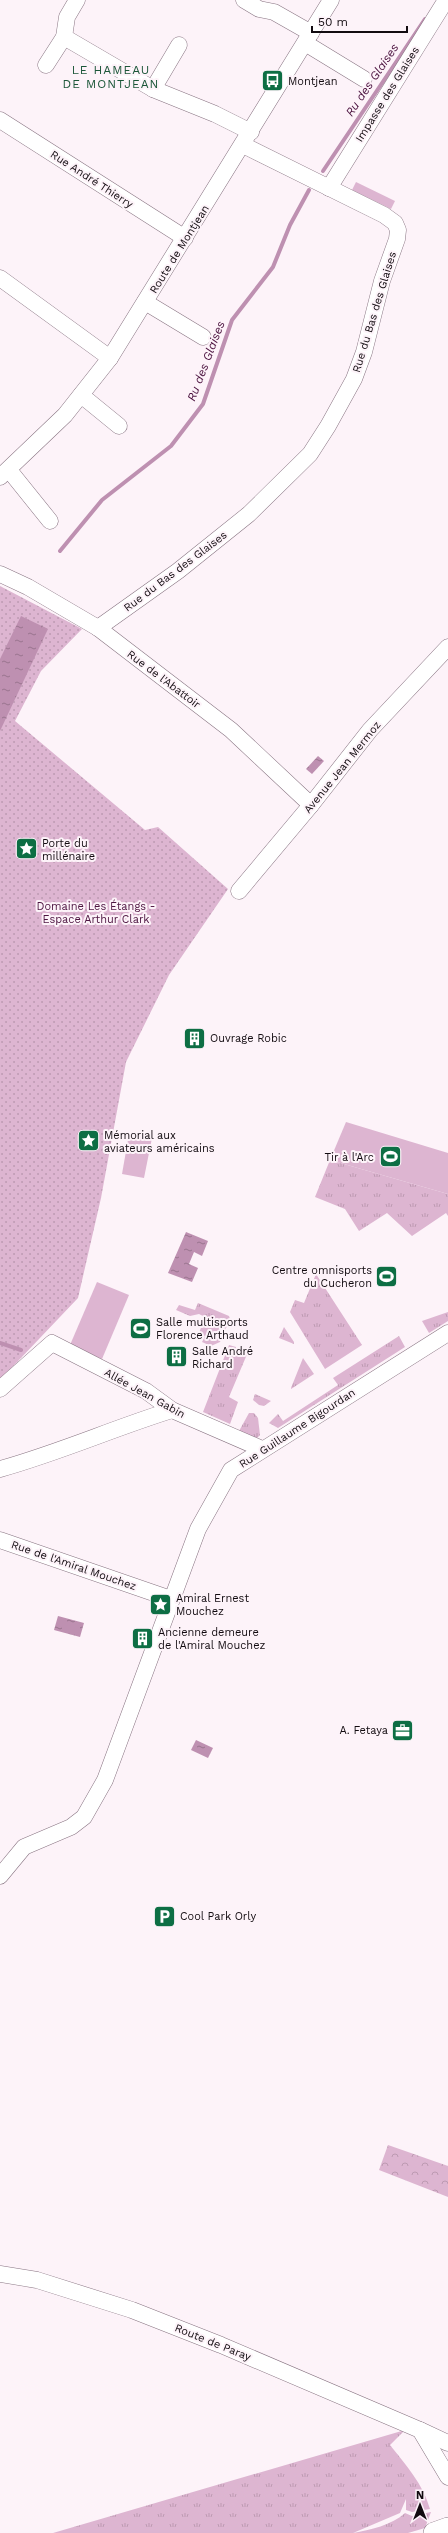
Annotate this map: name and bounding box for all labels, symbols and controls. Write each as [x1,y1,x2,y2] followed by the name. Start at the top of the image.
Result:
[312,8,407,34] scale bar
[318,15,348,29] text: 50 m
[343,41,401,119] water label: Ru des Glaises
[353,44,422,144] street label: Impasse des Glaises
[63,63,159,91] district label: LE HAMEAU DE MONTJEAN
[259,68,285,94] bus stop icon: Montjean
[288,75,338,88] place label: Montjean
[48,148,136,211] street label: Rue André Thierry
[147,203,212,296] street label: Route de Montjean
[350,250,399,374] street label: Rue du Bas des Glaises
[184,319,228,403] water label: Ru des Glaises
[121,528,230,614] street label: Rue du Bas des Glaises
[125,648,203,711] street label: Rue de l'Abattoir
[301,719,384,816] street label: Avenue Jean Mermoz
[14,836,40,862] place icon: Porte du millénaire
[42,837,95,863] place label: Porte du millénaire
[37,899,155,926] park label: Domaine Les Étangs - Espace Arthur Clark
[182,1025,208,1051] building icon: Ouvrage Robic
[210,1032,287,1045] place label: Ouvrage Robic
[75,1128,101,1154] place icon: Mémorial aux aviateurs américains
[104,1129,215,1155] place label: Mémorial aux aviateurs américains
[377,1144,403,1170] sports icon: Tir à l'Arc
[325,1151,374,1164] place label: Tir à l'Arc
[374,1263,400,1289] sports icon: Centre omnisports du Cucheron
[272,1264,372,1290] place label: Centre omnisports du Cucheron
[127,1315,153,1341] sports icon: Salle multisports Florence Arthaud
[156,1316,249,1342] place label: Salle multisports Florence Arthaud
[164,1344,190,1370] building icon: Salle André Richard
[192,1345,253,1371] place label: Salle André Richard
[102,1366,187,1421] street label: Allée Jean Gabin
[237,1386,358,1471] street label: Rue Guillaume Bigourdan
[10,1538,138,1593] street label: Rue de l'Amiral Mouchez
[148,1591,174,1617] place icon: Amiral Ernest Mouchez
[176,1592,249,1618] place label: Amiral Ernest Mouchez
[130,1625,156,1651] building icon: Ancienne demeure de l'Amiral Mouchez
[158,1626,266,1652] place label: Ancienne demeure de l'Amiral Mouchez
[390,1717,416,1743] office icon: A. Fetaya
[339,1724,388,1737] place label: A. Fetaya
[152,1903,178,1929] parking icon: Cool Park Orly
[180,1910,256,1923] place label: Cool Park Orly
[173,2321,253,2364] street label: Route de Paray
[400,2485,440,2525] north arrow
[416,2489,424,2502] text: N

